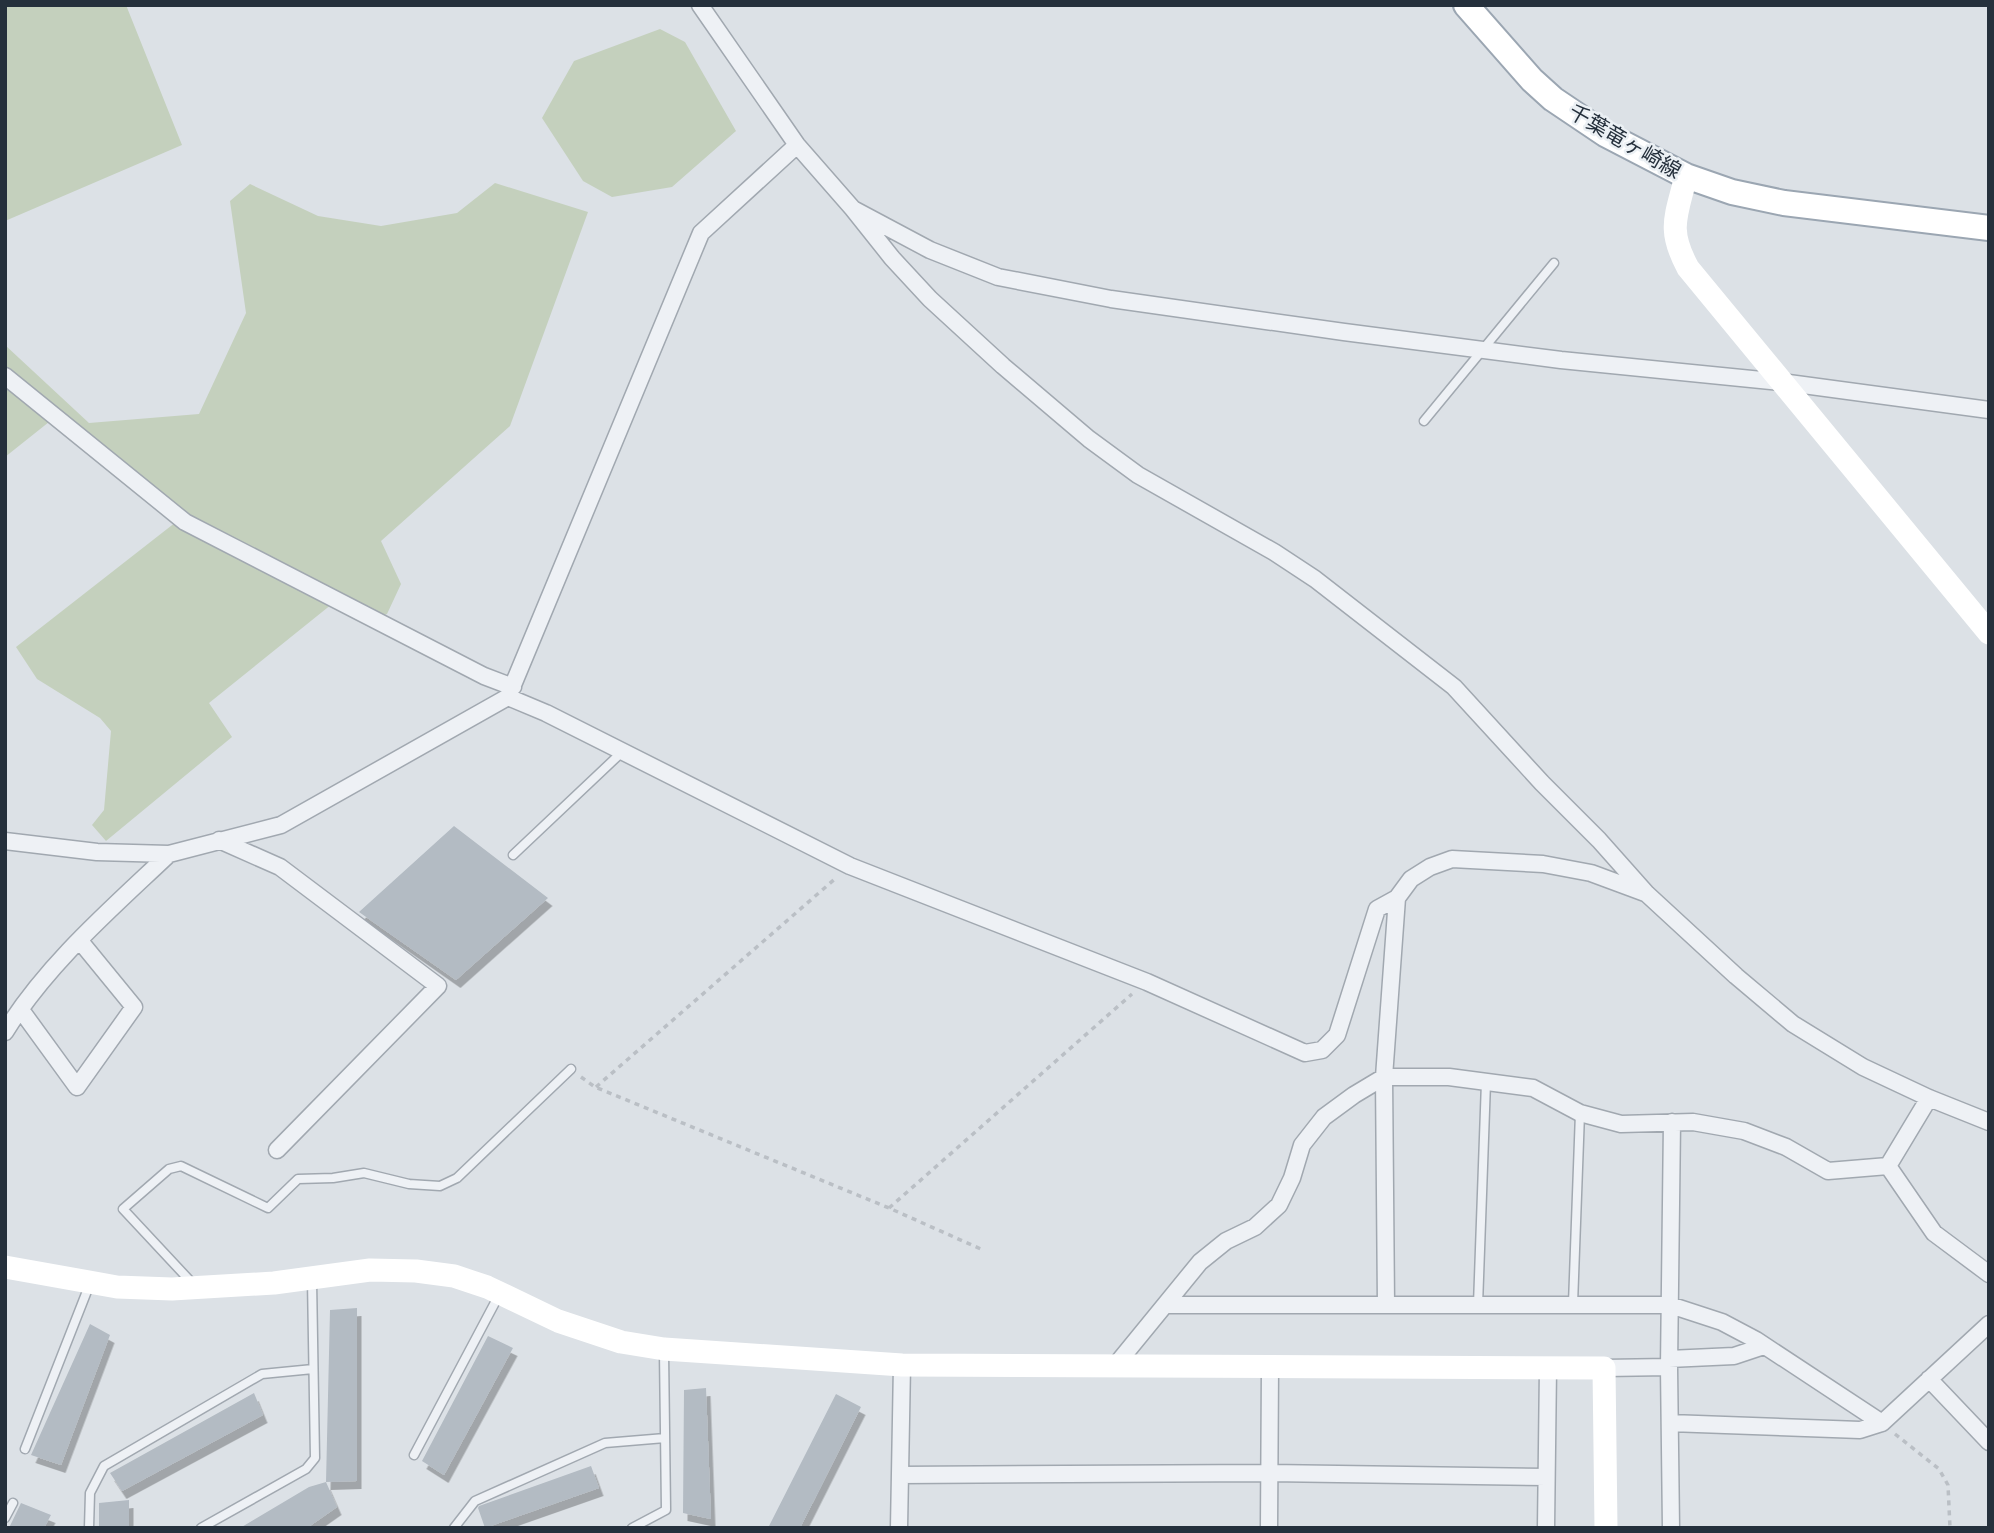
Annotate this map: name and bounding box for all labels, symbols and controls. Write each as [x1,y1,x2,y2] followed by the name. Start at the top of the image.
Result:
[1564,99,1686,183] street label: 千葉竜ヶ崎線

